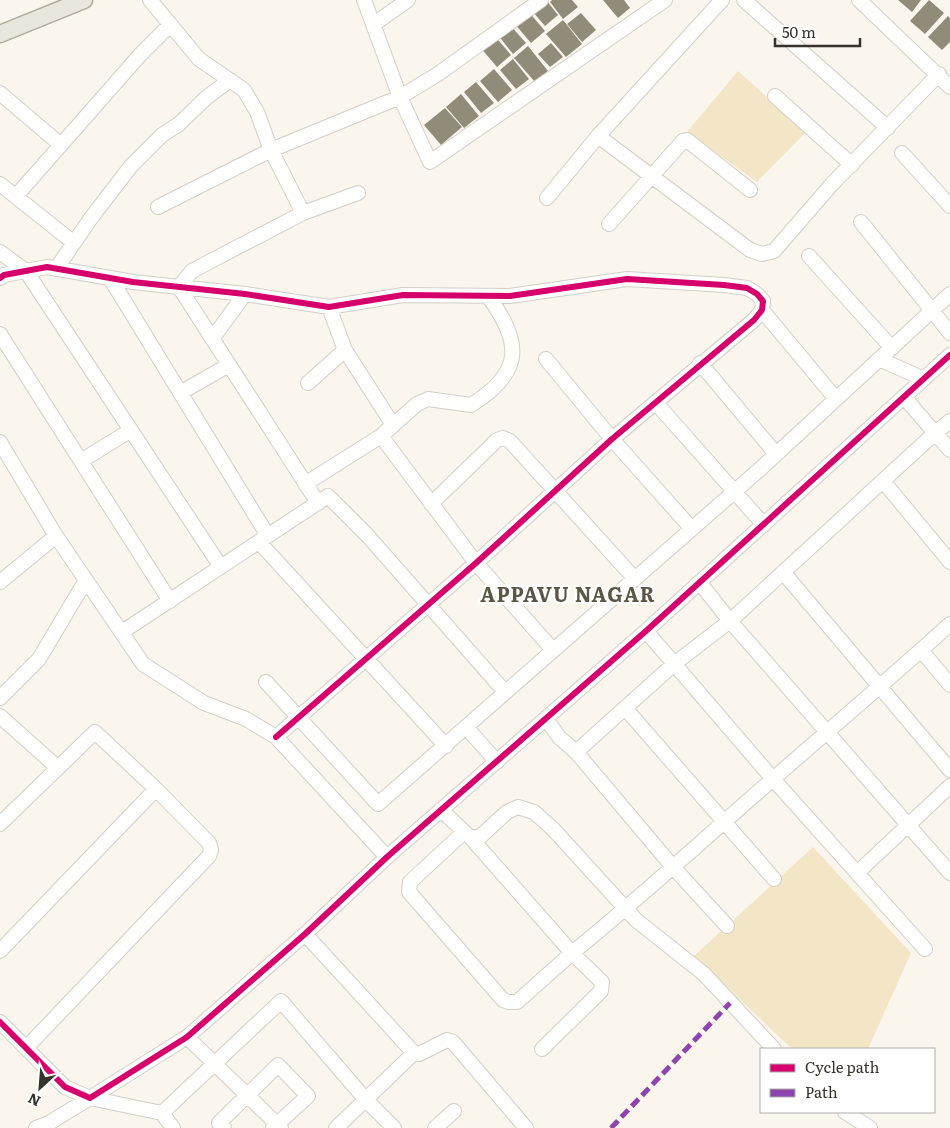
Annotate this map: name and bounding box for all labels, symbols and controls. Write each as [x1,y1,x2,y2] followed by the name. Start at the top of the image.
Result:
[775,15,860,47] scale bar
[782,20,816,43] text: 50 m
[480,578,656,608] district label: APPAVU NAGAR
[760,1048,935,1113] legend
[805,1055,880,1078] text: Cycle path
[15,1063,65,1113] north arrow
[805,1080,838,1103] text: Path
[24,1089,44,1112] text: N

